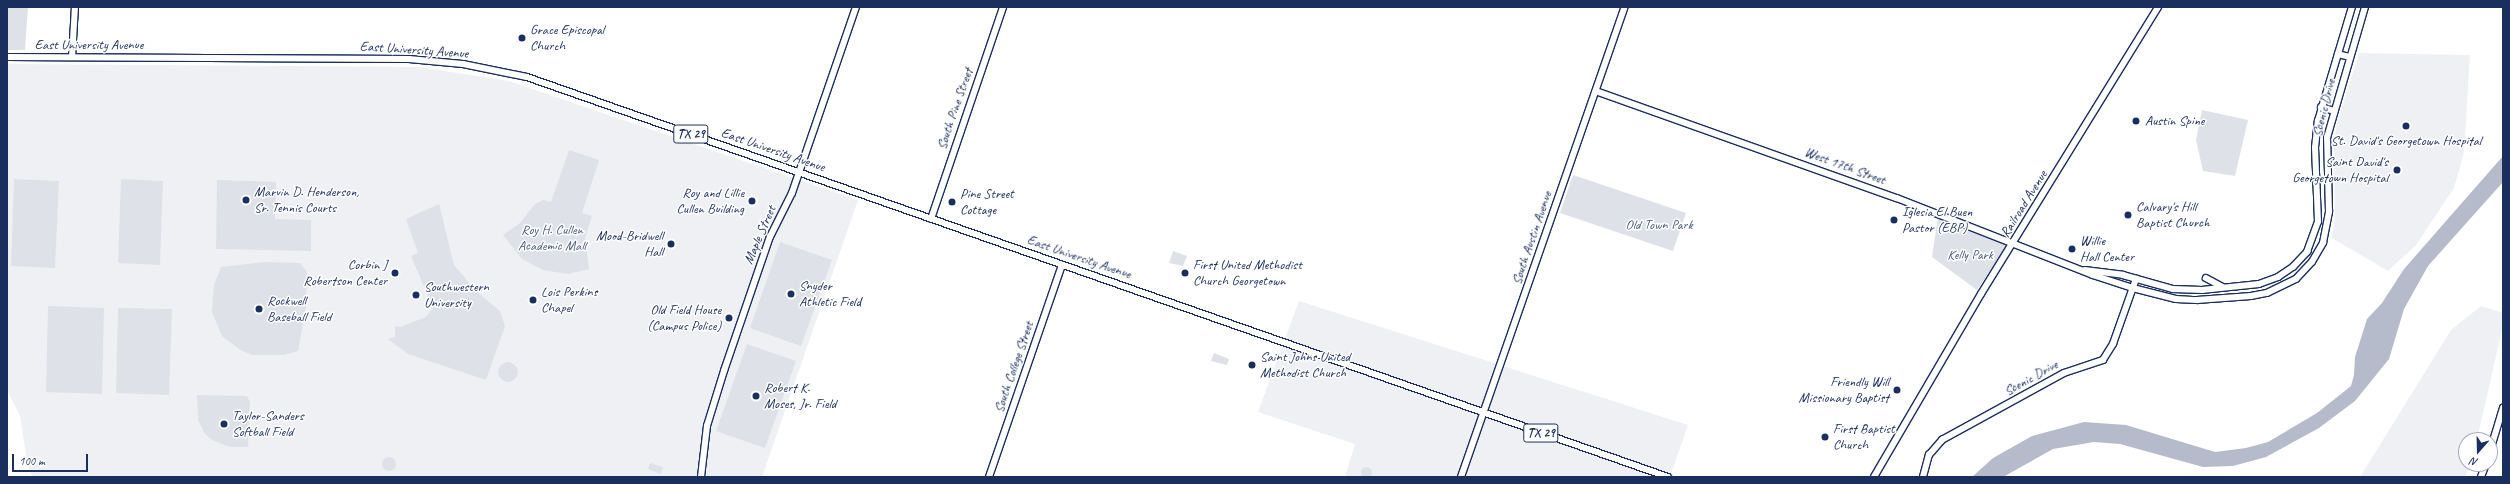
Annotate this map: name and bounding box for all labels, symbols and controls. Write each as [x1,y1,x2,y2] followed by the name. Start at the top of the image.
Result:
[530,22,604,54] place label: Grace Episcopal Church
[517,33,527,43] marker: Grace Episcopal Church
[35,37,143,53] street label: East University Avenue
[359,38,469,62] street label: East University Avenue
[933,66,977,152] street label: South Pine Street
[2309,77,2339,139] street label: Scenic Drive
[2145,113,2204,129] place label: Austin Spine
[2130,115,2142,127] marker: Austin Spine
[2401,121,2411,131] marker: St. David's Georgetown Hospital
[673,123,709,145] road number: TX 29
[719,124,827,176] street label: East University Avenue
[2331,133,2481,149] place label: St. David's Georgetown Hospital
[1802,144,1888,188] street label: West 17th Street
[2293,154,2388,186] place label: Saint David's Georgetown Hospital
[2391,164,2403,176] marker: Saint David's Georgetown Hospital
[1997,167,2051,241] street label: Railroad Avenue
[254,184,359,216] place label: Marvin D. Henderson, Sr. Tennis Courts
[676,185,744,218] place label: Roy and Lillie Cullen Building
[960,186,1014,218] place label: Pine Street Cottage
[1508,189,1556,287] street label: South Austin Avenue
[241,195,251,205] marker: Marvin D. Henderson, Sr. Tennis Courts
[747,196,757,206] marker: Roy and Lillie Cullen Building
[947,197,957,207] marker: Pine Street Cottage
[2136,199,2210,232] place label: Calvary's Hill Baptist Church
[740,203,780,267] street label: Maple Street
[1902,204,1972,236] place label: Iglesia El Buen Pastor (EBP)
[2123,210,2133,220] marker: Calvary's Hill Baptist Church
[1889,215,1899,225] marker: Iglesia El Buen Pastor (EBP)
[1625,217,1693,233] park label: Old Town Park
[518,222,586,254] park label: Roy H. Cullen Academic Mall
[596,228,663,260] place label: Mood-Bridwell Hall
[1025,231,1133,283] street label: East University Avenue
[2080,233,2134,266] place label: Willie Hall Center
[666,239,676,249] marker: Mood-Bridwell Hall
[2067,244,2077,254] marker: Willie Hall Center
[1947,247,1993,263] park label: Kelly Park
[303,257,387,290] place label: Corbin J Robertson Center
[1193,257,1302,290] place label: First United Methodist Church Georgetown
[390,268,400,278] marker: Corbin J Robertson Center
[1180,268,1190,278] marker: First United Methodist Church Georgetown
[799,278,861,310] place label: Snyder Athletic Field
[424,279,489,312] place label: Southwestern University
[541,284,597,316] place label: Lois Perkins Chapel
[786,289,796,299] marker: Snyder Athletic Field
[411,290,421,300] marker: Southwestern University
[267,293,331,326] place label: Rockwell Baseball Field
[528,295,538,305] marker: Lois Perkins Chapel
[647,302,721,334] place label: Old Field House (Campus Police)
[254,304,264,314] marker: Rockwell Baseball Field
[724,313,734,323] marker: Old Field House (Campus Police)
[991,319,1037,415] street label: South College Street
[1260,349,1350,382] place label: Saint Johns United Methodist Church
[2001,356,2061,400] street label: Scenic Drive
[1247,360,1257,370] marker: Saint Johns United Methodist Church
[1798,374,1889,406] place label: Friendly Will Missionary Baptist
[764,380,836,412] place label: Robert K. Moses, Jr. Field
[1892,385,1902,395] marker: Friendly Will Missionary Baptist
[751,391,761,401] marker: Robert K. Moses, Jr. Field
[232,408,304,440] place label: Taylor-Sanders Softball Field
[219,419,229,429] marker: Taylor-Sanders Softball Field
[1833,421,1895,454] place label: First Baptist Church
[1523,422,1559,444] road number: TX 29
[1820,432,1830,442] marker: First Baptist Church
[2458,432,2498,472] north arrow
[14,446,90,472] scale bar
[19,453,45,469] text: 100 m
[2469,455,2480,470] text: N

